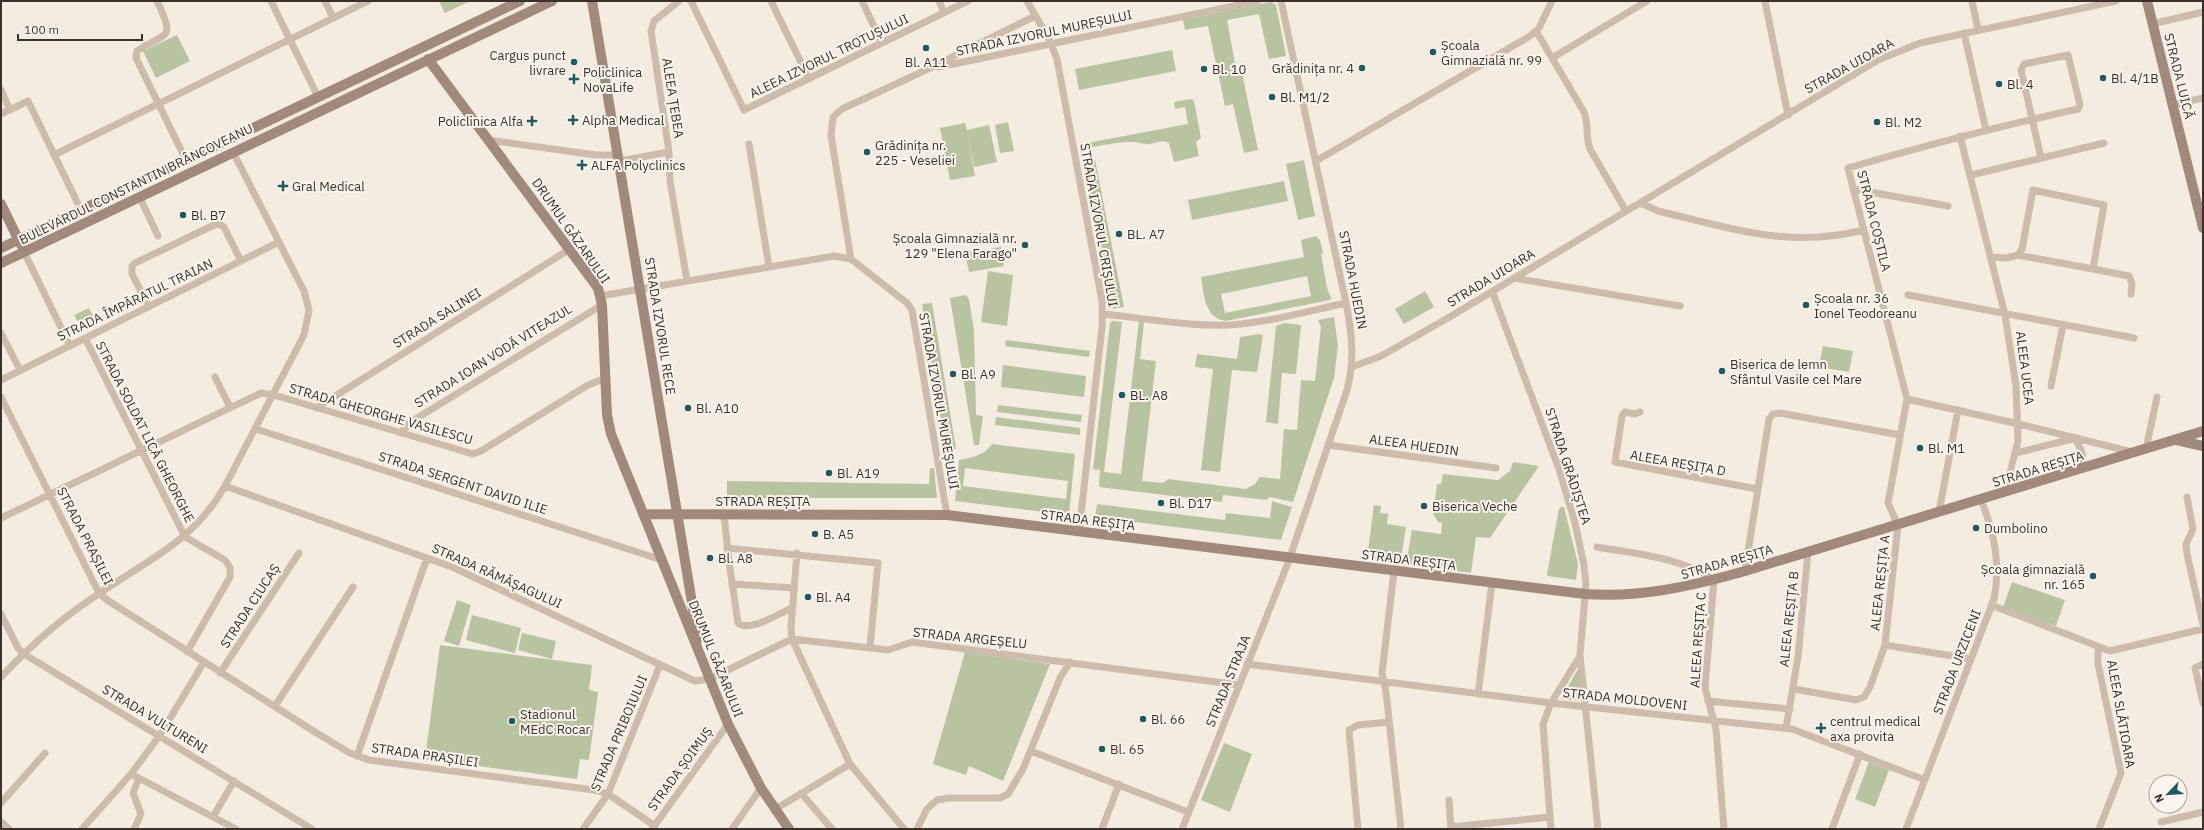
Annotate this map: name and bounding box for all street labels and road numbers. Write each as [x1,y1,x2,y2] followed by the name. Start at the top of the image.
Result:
[954,6,1134,60] street label: STRADA IZVORUL MUREȘULUI
[747,10,911,102] street label: ALEEA IZVORUL TROTUȘULUI
[2160,31,2198,121] street label: STRADA LUICĂ
[1801,34,1897,98] street label: STRADA UIOARA
[658,57,688,140] street label: ALEEA ȚEBEA
[16,120,256,248] street label: BULEVARDUL CONSTANTIN BRÂNCOVEANU
[1076,142,1122,308] street label: STRADA IZVORUL CRIȘULUI
[1853,169,1895,274] street label: STRADA COȘTILA
[528,175,614,287] street label: DRUMUL GĂZARULUI
[1335,229,1371,331] street label: STRADA HUEDIN
[1444,245,1539,311] street label: STRADA UIOARA
[54,255,216,345] street label: STRADA ÎMPĂRATUL TRAIAN
[641,256,679,396] street label: STRADA IZVORUL RECE
[390,284,484,352] street label: STRADA SALINEI
[411,300,575,412] street label: STRADA IOAN VODĂ VITEAZUL
[915,311,963,491] street label: STRADA IZVORUL MUREȘULUI
[2012,330,2038,407] street label: ALEEA UCEA
[92,338,198,526] street label: STRADA SOLDAT LICĂ GHEORGHE
[287,380,475,448] street label: STRADA GHEORGHE VASILESCU
[1541,405,1595,527] street label: STRADA GRĂDIȘTEA
[1368,430,1460,460] street label: ALEEA HUEDIN
[1629,446,1727,480] street label: ALEEA REȘIȚA D
[1990,447,2087,491] street label: STRADA REȘIȚA
[376,448,550,518] street label: STRADA SERGENT DAVID ILIE
[53,484,117,588] street label: STRADA PRAȘILEI
[716,493,811,510] street label: STRADA REȘIȚA
[1040,506,1137,534] street label: STRADA REȘIȚA
[1867,534,1894,632] street label: ALEEA REȘIȚA A
[429,540,565,612] street label: STRADA RĂMĂȘAGULUI
[1679,541,1776,583] street label: STRADA REȘIȚA
[1361,546,1458,574] street label: STRADA REȘIȚA
[216,560,284,652] street label: STRADA CIUCAȘ
[1776,570,1802,668] street label: ALEEA REȘIȚA B
[1686,592,1710,688] street label: ALEEA REȘIȚA C
[685,598,747,720] street label: DRUMUL GĂZARULUI
[1929,607,1985,717] street label: STRADA URZICENI
[912,624,1028,652] street label: STRADA ARGEȘELU
[1202,632,1254,730] street label: STRADA STRAJA
[2103,658,2139,770] street label: ALEEA SLĂTIOARA
[587,672,651,794] street label: STRADA PRIBOIULUI
[99,681,211,757] street label: STRADA VULTURENI
[1562,684,1688,714] street label: STRADA MOLDOVENI
[644,723,716,815] street label: STRADA ȘOIMUȘ
[370,739,480,771] street label: STRADA PRAȘILEI

